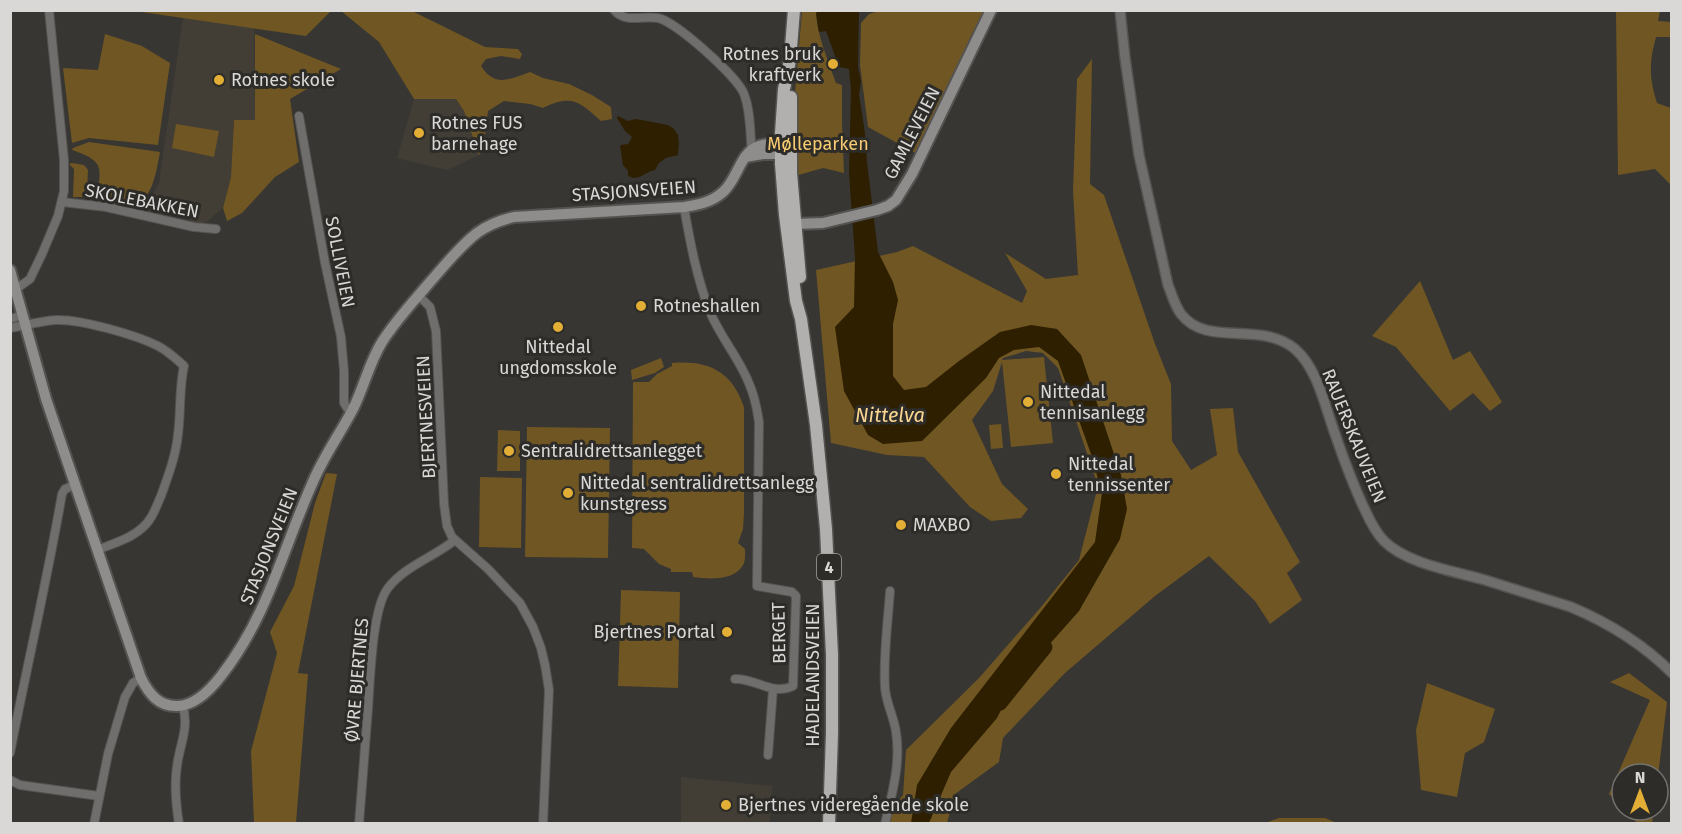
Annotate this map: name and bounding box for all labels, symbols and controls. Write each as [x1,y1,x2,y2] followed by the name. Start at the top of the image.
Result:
[723,43,822,86] place label: Rotnes bruk kraftverk
[826,57,840,71] marker: Rotnes bruk kraftverk
[231,69,335,91] place label: Rotnes skole
[212,73,226,87] marker: Rotnes skole
[879,83,945,183] street label: GAMLEVEIEN
[431,112,523,155] place label: Rotnes FUS barnehage
[412,126,426,140] marker: Rotnes FUS barnehage
[767,133,869,155] park label: Mølleparken
[571,176,697,206] street label: STASJONSVEIEN
[83,179,201,223] street label: SKOLEBAKKEN
[320,215,360,309] street label: SOLLIVEIEN
[653,295,760,317] place label: Rotneshallen
[634,299,648,313] marker: Rotneshallen
[551,320,565,334] marker: Nittedal ungdomsskole
[499,336,617,379] place label: Nittedal ungdomsskole
[412,355,440,479] street label: BJERTNESVEIEN
[1317,366,1391,506] street label: RAUERSKAUVEIEN
[1040,381,1145,424] place label: Nittedal tennisanlegg
[1021,395,1035,409] marker: Nittedal tennisanlegg
[855,403,925,427] water label: Nittelva
[521,440,703,462] place label: Sentralidrettsanlegget
[502,444,516,458] marker: Sentralidrettsanlegget
[1068,453,1170,496] place label: Nittedal tennissenter
[1049,467,1063,481] marker: Nittedal tennissenter
[580,472,815,515] place label: Nittedal sentralidrettsanlegg kunstgress
[235,484,303,608] street label: STASJONSVEIEN
[561,486,575,500] marker: Nittedal sentralidrettsanlegg kunstgress
[913,514,970,536] place label: MAXBO
[894,518,908,532] marker: MAXBO
[817,554,841,580] road number: 4
[767,601,791,664] street label: BERGET
[802,603,824,747] street label: HADELANDSVEIEN
[341,617,373,743] street label: ØVRE BJERTNES
[594,621,715,643] place label: Bjertnes Portal
[720,625,734,639] marker: Bjertnes Portal
[1610,762,1670,822] north arrow
[1635,768,1645,787] text: N
[738,794,969,816] place label: Bjertnes videregående skole
[719,798,733,812] marker: Bjertnes videregående skole

